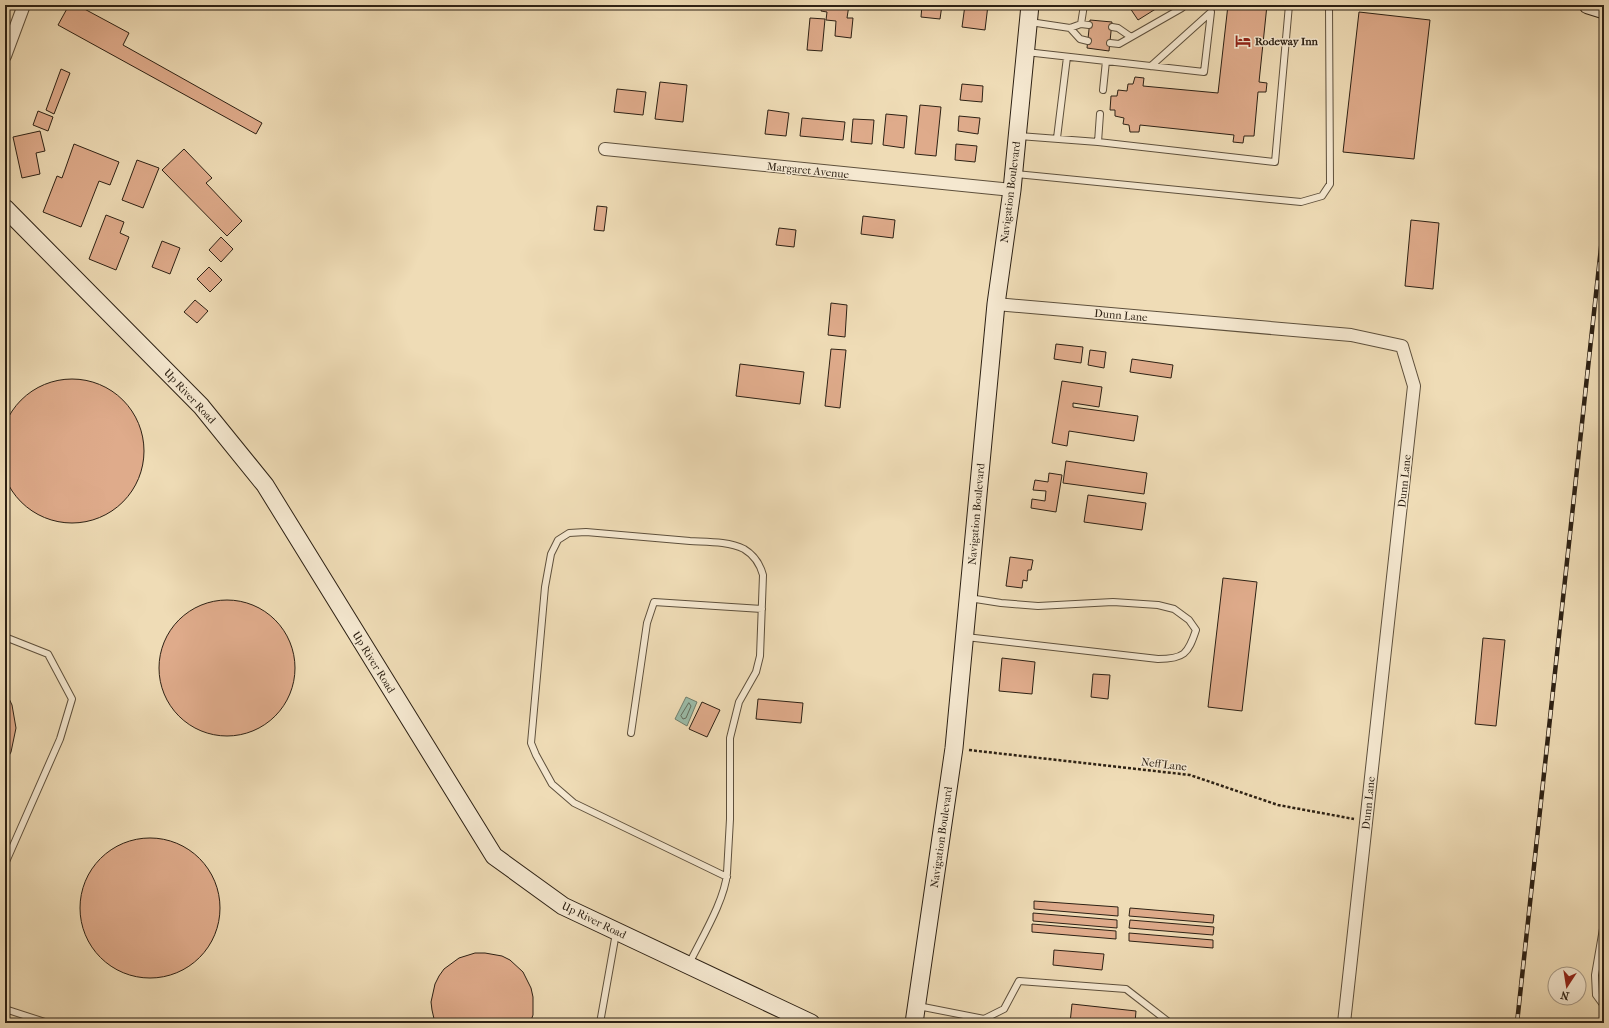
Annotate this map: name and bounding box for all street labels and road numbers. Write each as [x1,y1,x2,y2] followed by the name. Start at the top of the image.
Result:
[998,140,1023,244] street label: Navigation Boulevard
[766,160,850,181] street label: Margaret Avenue
[1094,307,1149,324] street label: Dunn Lane
[161,366,219,427] street label: Up River Road
[1395,453,1414,508] street label: Dunn Lane
[966,462,988,566] street label: Navigation Boulevard
[349,629,398,696] street label: Up River Road
[1140,755,1188,774] street label: Neff Lane
[1359,775,1378,830] street label: Dunn Lane
[928,785,955,889] street label: Navigation Boulevard
[559,899,629,942] street label: Up River Road

